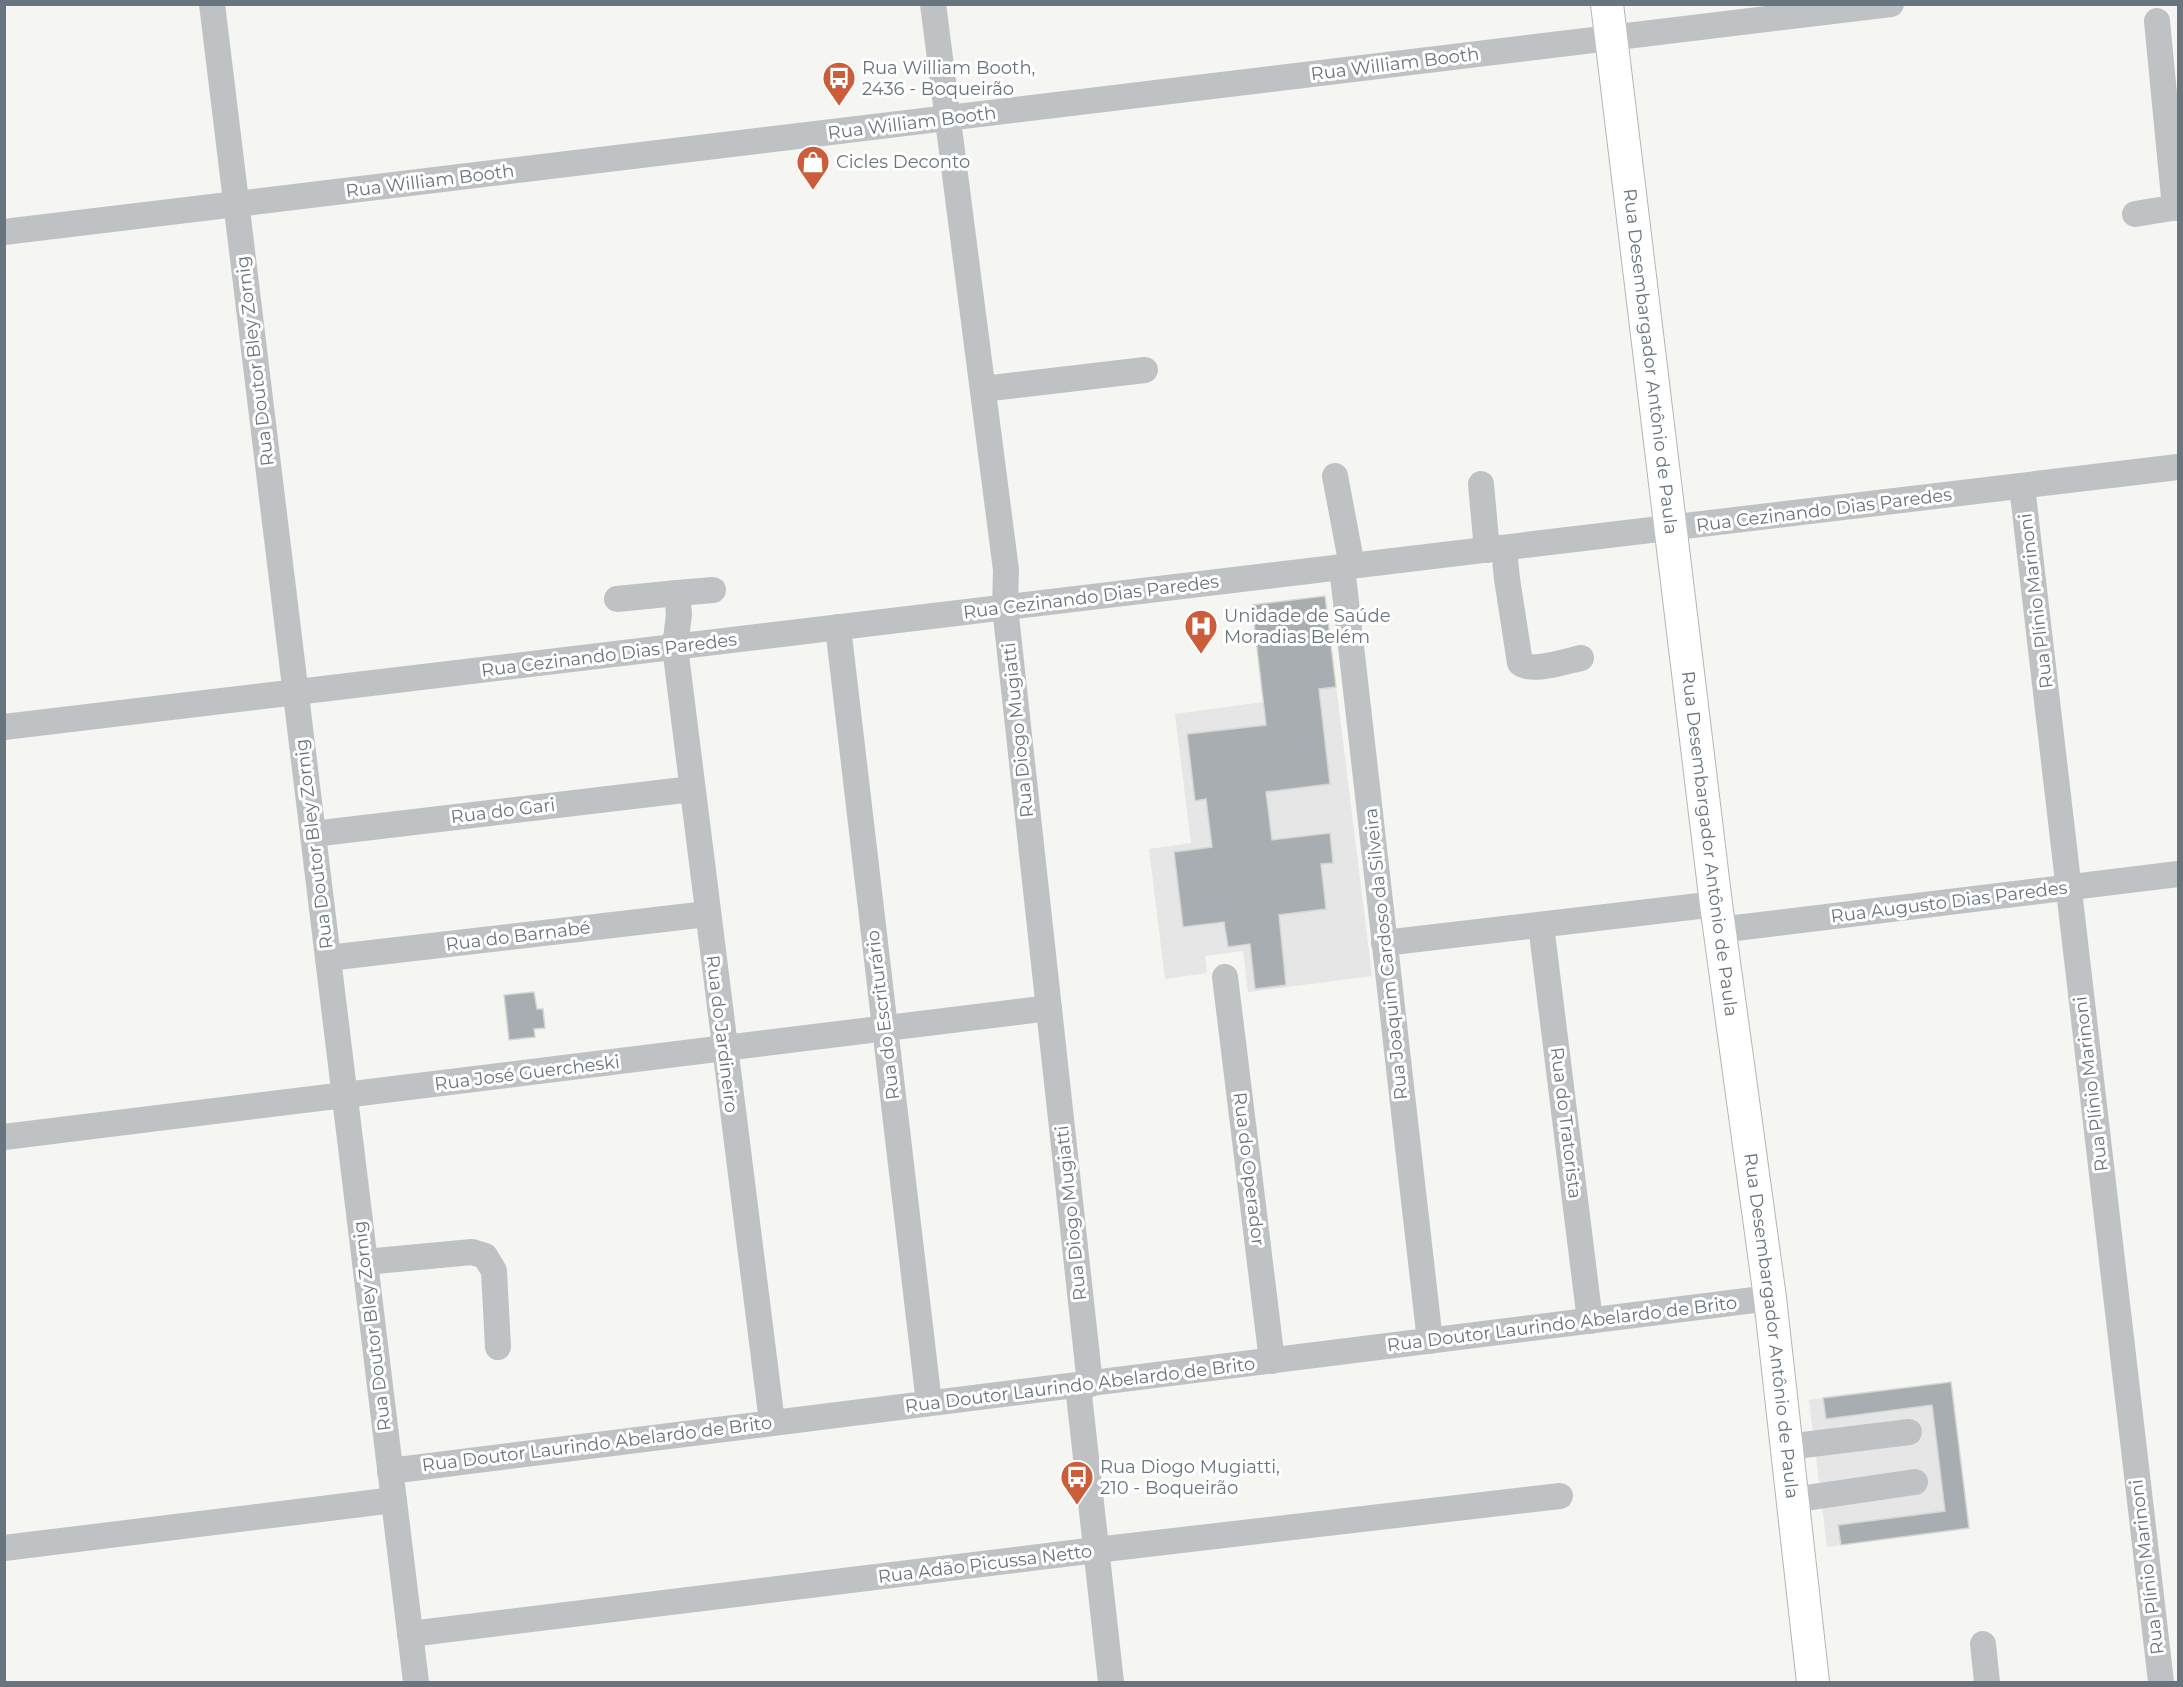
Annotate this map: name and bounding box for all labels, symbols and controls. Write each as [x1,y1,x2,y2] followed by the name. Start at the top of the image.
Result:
[1310,43,1480,85] street label: Rua William Booth
[862,57,1035,100] place label: Rua William Booth, 2436 - Boqueirão
[821,60,857,107] bus stop icon: Rua William Booth, 2436 - Boqueirão
[827,102,997,144] street label: Rua William Booth
[795,144,831,191] shop icon: Cicles Deconto
[836,151,970,173] place label: Cicles Deconto
[345,160,515,202] street label: Rua William Booth
[1618,187,1682,536] street label: Rua Desembargador Antônio de Paula
[231,255,279,467] street label: Rua Doutor Bley Zornig
[1695,483,1953,537] street label: Rua Cezinando Dias Paredes
[2014,512,2058,690] street label: Rua Plínio Marinoni
[962,570,1220,624] street label: Rua Cezinando Dias Paredes
[1224,605,1391,648] place label: Unidade de Saúde Moradias Belém
[1183,608,1219,655] hospital icon: Unidade de Saúde Moradias Belém
[480,628,738,682] street label: Rua Cezinando Dias Paredes
[998,641,1038,819] street label: Rua Diogo Mugiatti
[1677,670,1742,1018] street label: Rua Desembargador Antônio de Paula
[290,738,338,950] street label: Rua Doutor Bley Zornig
[449,794,557,828] street label: Rua do Gari
[1360,807,1412,1101] street label: Rua Joaquim Cardoso da Silveira
[1829,877,2069,927] street label: Rua Augusto Dias Paredes
[444,916,592,956] street label: Rua do Barnabé
[862,929,904,1101] street label: Rua do Escriturário
[701,954,743,1114] street label: Rua do Jardineiro
[2069,995,2113,1173] street label: Rua Plínio Marinoni
[1546,1046,1586,1200] street label: Rua do Tratorista
[433,1051,621,1095] street label: Rua José Guercheski
[1229,1091,1269,1247] street label: Rua do Operador
[1051,1124,1091,1302] street label: Rua Diogo Mugiatti
[1739,1151,1803,1500] street label: Rua Desembargador Antônio de Paula
[348,1220,396,1432] street label: Rua Doutor Bley Zornig
[1386,1292,1738,1356] street label: Rua Doutor Laurindo Abelardo de Brito
[904,1353,1256,1417] street label: Rua Doutor Laurindo Abelardo de Brito
[421,1412,773,1476] street label: Rua Doutor Laurindo Abelardo de Brito
[1100,1456,1280,1499] place label: Rua Diogo Mugiatti, 210 - Boqueirão
[1059,1459,1095,1506] bus stop icon: Rua Diogo Mugiatti, 210 - Boqueirão
[2125,1478,2169,1656] street label: Rua Plínio Marinoni
[877,1540,1093,1588] street label: Rua Adão Picussa Netto

